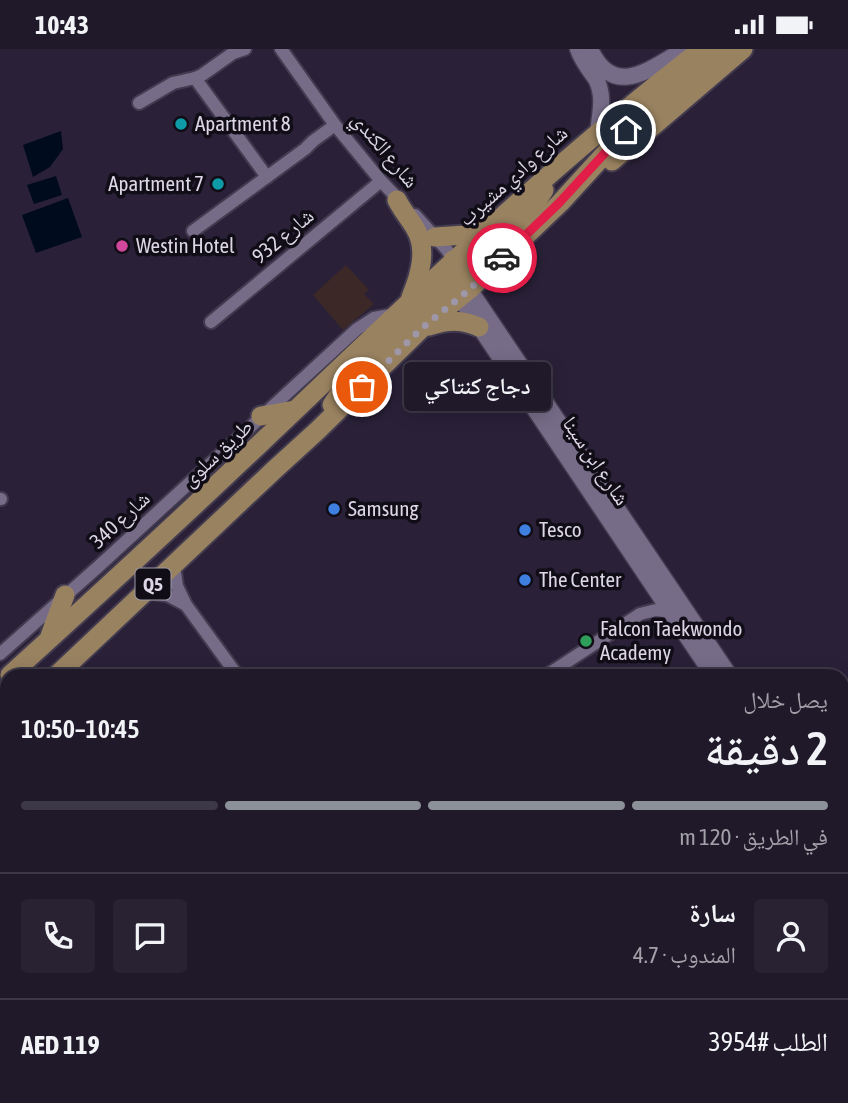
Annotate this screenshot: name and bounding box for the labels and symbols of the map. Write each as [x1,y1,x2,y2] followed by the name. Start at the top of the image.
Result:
[596,100,656,160] pin
[343,107,424,195] street label: شارع الكندي
[195,111,291,135] place label: Apartment 8
[173,116,189,132] marker: Apartment 8
[453,120,575,234] street label: شارع وادي مشيرب
[108,171,204,195] place label: Apartment 7
[210,176,226,192] marker: Apartment 7
[247,203,319,269] street label: شارع 932
[467,223,537,293] courier
[136,233,235,257] place label: Westin Hotel
[114,238,130,254] marker: Westin Hotel
[332,357,392,417] pin
[404,363,551,411] callout: دجاج كنتاكي
[557,412,635,510] street label: شارع ابن سينا
[176,414,258,492] street label: طريق سلوى
[85,486,155,554] street label: شارع 340
[348,496,418,520] place label: Samsung
[326,501,342,517] marker: Samsung
[539,517,582,541] place label: Tesco
[517,522,533,538] marker: Tesco
[539,567,622,591] place label: The Center
[136,569,170,599] road number: Q5
[517,572,533,588] marker: The Center
[600,616,742,664] place label: Falcon Taekwondo Academy
[578,633,594,649] marker: Falcon Taekwondo Academy

